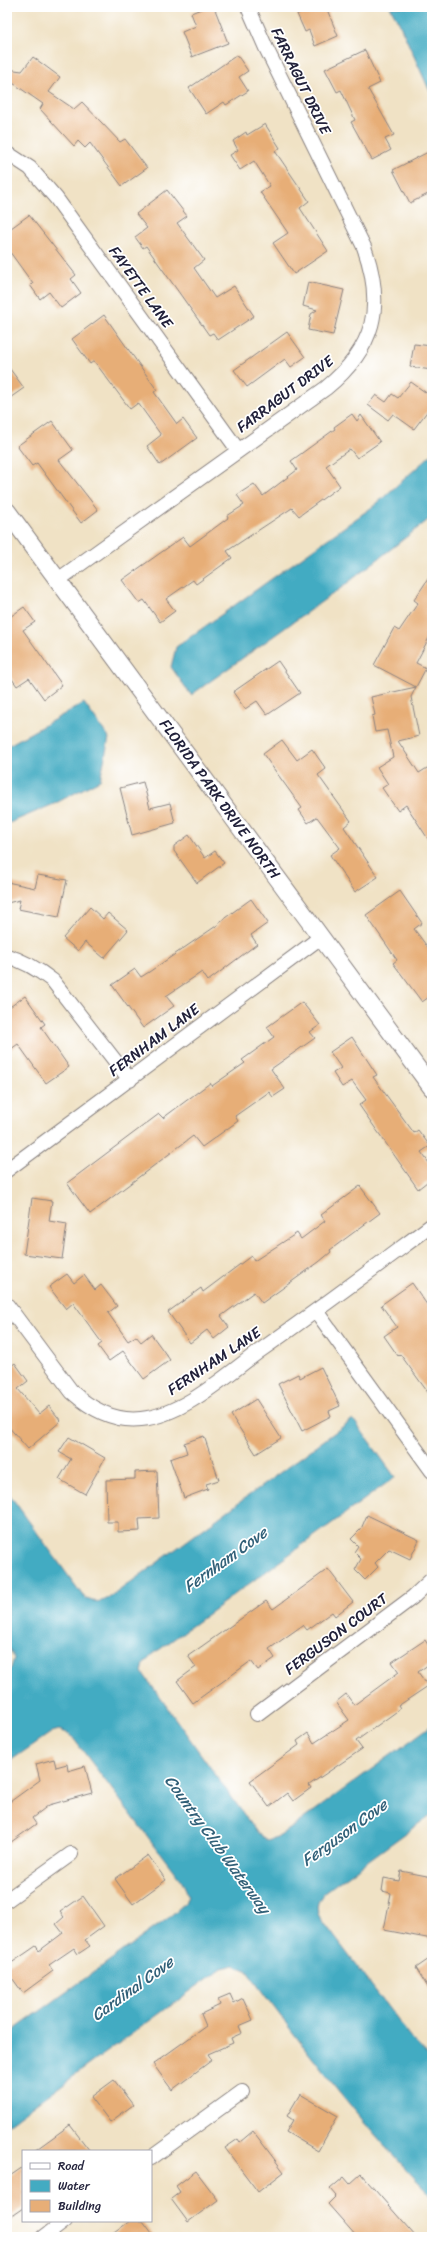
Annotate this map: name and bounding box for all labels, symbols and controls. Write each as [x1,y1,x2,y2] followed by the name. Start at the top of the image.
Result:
[264,23,339,141] street label: FARRAGUT DRIVE
[102,240,181,335] street label: FAYETTE LANE
[231,348,341,439] street label: FARRAGUT DRIVE
[153,713,288,885] street label: FLORIDA PARK DRIVE NORTH
[103,996,207,1083] street label: FERNHAM LANE
[162,1319,268,1402] street label: FERNHAM LANE
[177,1518,275,1600] water label: Fernham Cove
[279,1586,394,1682] street label: FERGUSON COURT
[157,1768,280,1922] water label: Country Club Waterway
[295,1790,395,1874] water label: Ferguson Cove
[85,1947,181,2029] water label: Cardinal Cove
[22,2150,152,2222] legend
[58,2155,85,2177] text: Road
[58,2175,91,2197] text: Water
[58,2195,101,2217] text: Building

